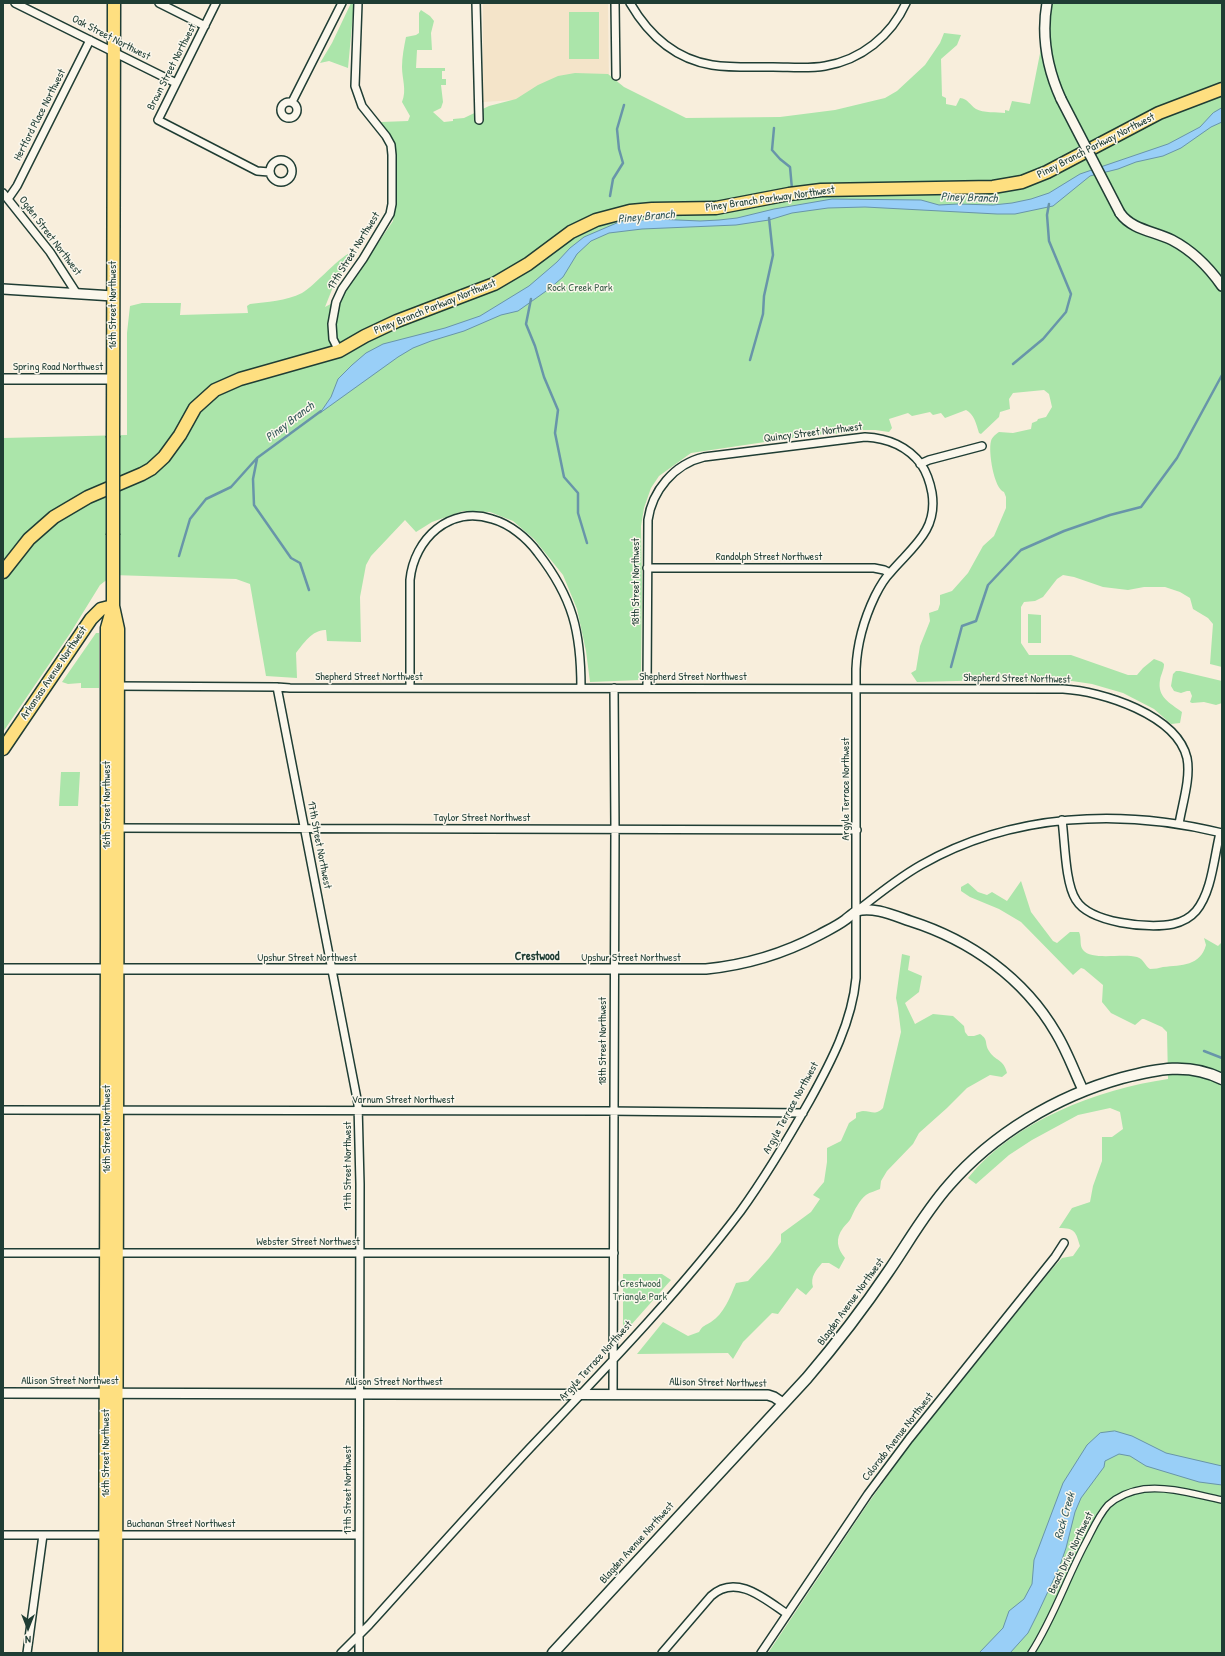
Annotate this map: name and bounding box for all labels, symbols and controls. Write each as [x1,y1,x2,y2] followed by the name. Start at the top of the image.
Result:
[70,13,152,63] street label: Oak Street Northwest
[144,22,200,112] street label: Brown Street Northwest
[11,67,69,163] street label: Hertford Place Northwest
[1035,111,1157,181] street label: Piney Branch Parkway Northwest
[705,183,835,215] street label: Piney Branch Parkway Northwest
[940,190,998,206] water label: Piney Branch
[16,194,84,278] street label: Ogden Street Northwest
[617,207,675,227] water label: Piney Branch
[325,210,383,292] street label: 17th Street Northwest
[106,261,120,349] street label: 16th Street Northwest
[372,276,498,338] street label: Piney Branch Parkway Northwest
[547,281,613,295] park label: Rock Creek Park
[13,360,103,374] street label: Spring Road Northwest
[263,399,317,445] water label: Piney Branch
[763,420,863,446] street label: Quincy Street Northwest
[629,538,643,626] street label: 18th Street Northwest
[716,550,822,564] street label: Randolph Street Northwest
[18,624,90,722] street label: Arkansas Avenue Northwest
[315,670,423,684] street label: Shepherd Street Northwest
[639,670,747,684] street label: Shepherd Street Northwest
[963,671,1071,687] street label: Shepherd Street Northwest
[839,738,853,840] street label: Argyle Terrace Northwest
[100,761,114,849] street label: 16th Street Northwest
[304,800,334,890] street label: 17th Street Northwest
[434,811,530,825] street label: Taylor Street Northwest
[515,950,559,964] district label: Crestwood
[257,951,357,965] street label: Upshur Street Northwest
[581,951,681,965] street label: Upshur Street Northwest
[596,997,610,1085] street label: 18th Street Northwest
[760,1060,822,1156] street label: Argyle Terrace Northwest
[100,1085,114,1173] street label: 16th Street Northwest
[352,1093,454,1107] street label: Varnum Street Northwest
[341,1122,355,1210] street label: 17th Street Northwest
[256,1235,360,1249] street label: Webster Street Northwest
[815,1256,887,1348] street label: Blagden Avenue Northwest
[613,1277,667,1303] park label: Crestwood Triangle Park
[557,1318,635,1404] street label: Argyle Terrace Northwest
[21,1374,119,1388] street label: Allison Street Northwest
[345,1375,443,1389] street label: Allison Street Northwest
[669,1376,767,1390] street label: Allison Street Northwest
[859,1390,937,1484] street label: Colorado Avenue Northwest
[99,1409,113,1497] street label: 16th Street Northwest
[341,1446,355,1534] street label: 17th Street Northwest
[1051,1491,1079,1541] water label: Rock Creek
[597,1500,677,1586] street label: Blagden Avenue Northwest
[1045,1510,1097,1596] street label: Beach Drive Northwest
[127,1517,235,1531] street label: Buchanan Street Northwest
[8,1608,48,1648] north arrow
[25,1633,31,1647] text: N

